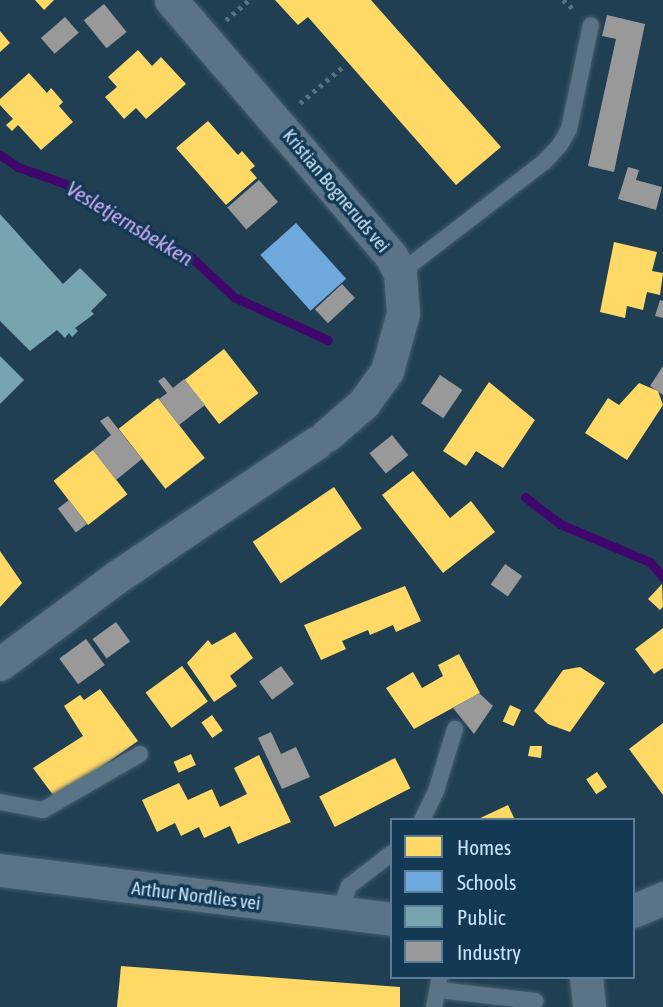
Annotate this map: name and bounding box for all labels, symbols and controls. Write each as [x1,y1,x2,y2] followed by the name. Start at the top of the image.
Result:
[278,125,394,257] street label: Kristian Bogneruds vei
[62,175,198,271] water label: Vesletjernsbekken
[390,818,635,979] legend
[457,835,511,859] text: Homes
[457,870,517,894] text: Schools
[130,877,262,915] street label: Arthur Nordlies vei
[457,905,506,929] text: Public
[457,940,521,964] text: Industry

